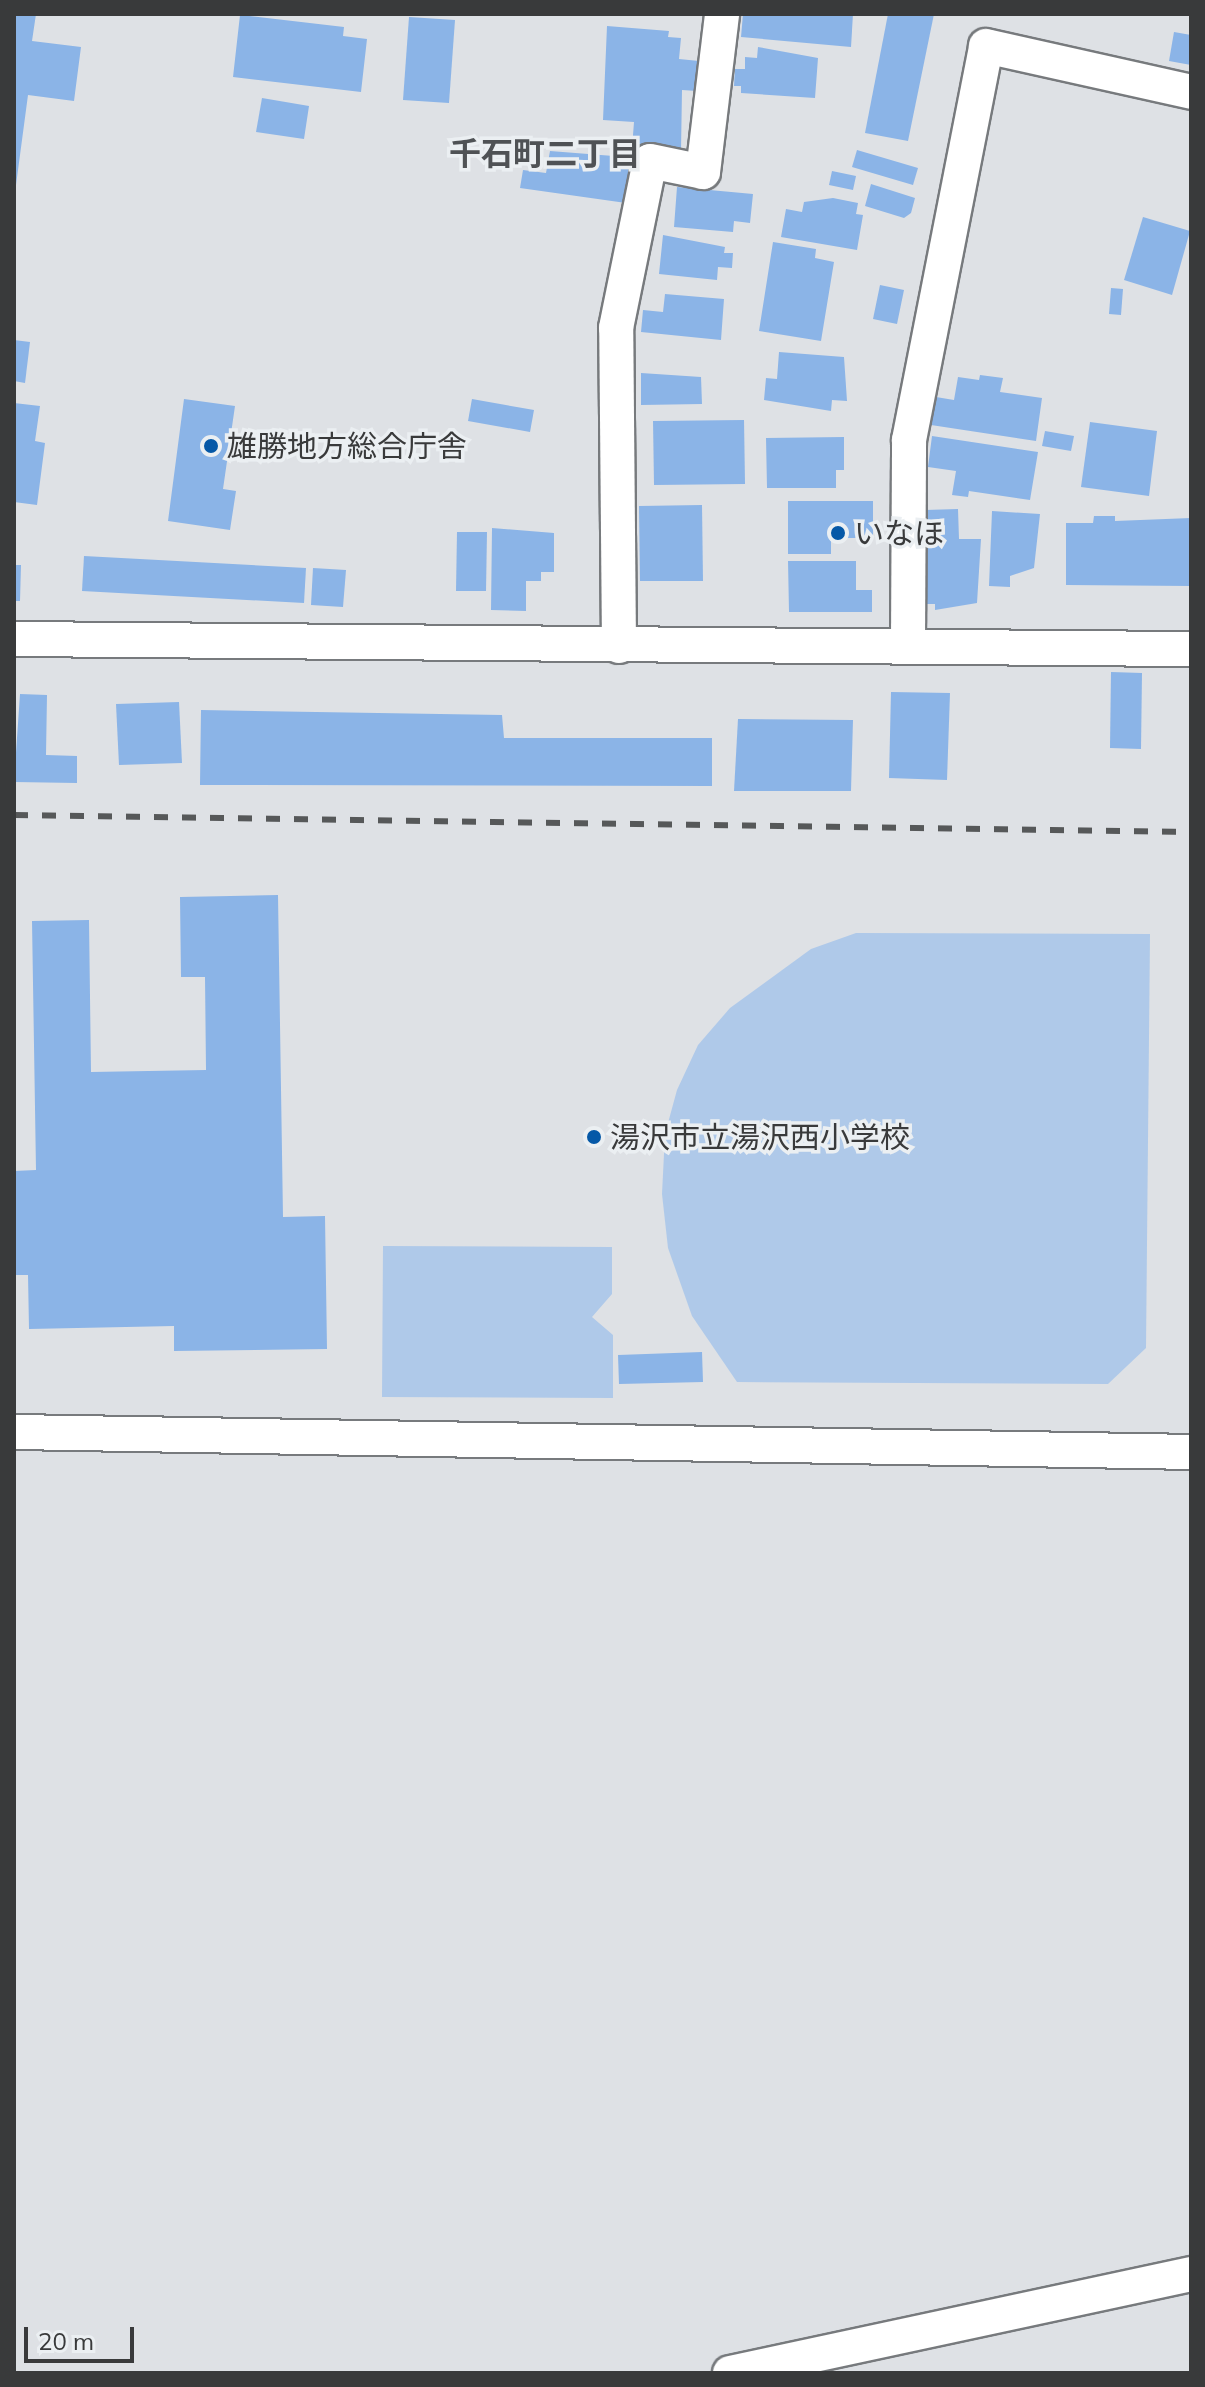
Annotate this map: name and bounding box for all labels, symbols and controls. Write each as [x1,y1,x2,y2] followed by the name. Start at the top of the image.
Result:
[449,134,641,172] district label: 千石町二丁目
[227,428,467,464] place label: 雄勝地方総合庁舎
[202,437,220,455] marker: 雄勝地方総合庁舎
[854,515,944,551] place label: いなほ
[829,524,847,542] marker: いなほ
[610,1119,910,1155] place label: 湯沢市立湯沢西小学校
[585,1128,603,1146] marker: 湯沢市立湯沢西小学校
[28,2311,138,2361] scale bar
[38,2326,94,2356] text: 20 m

